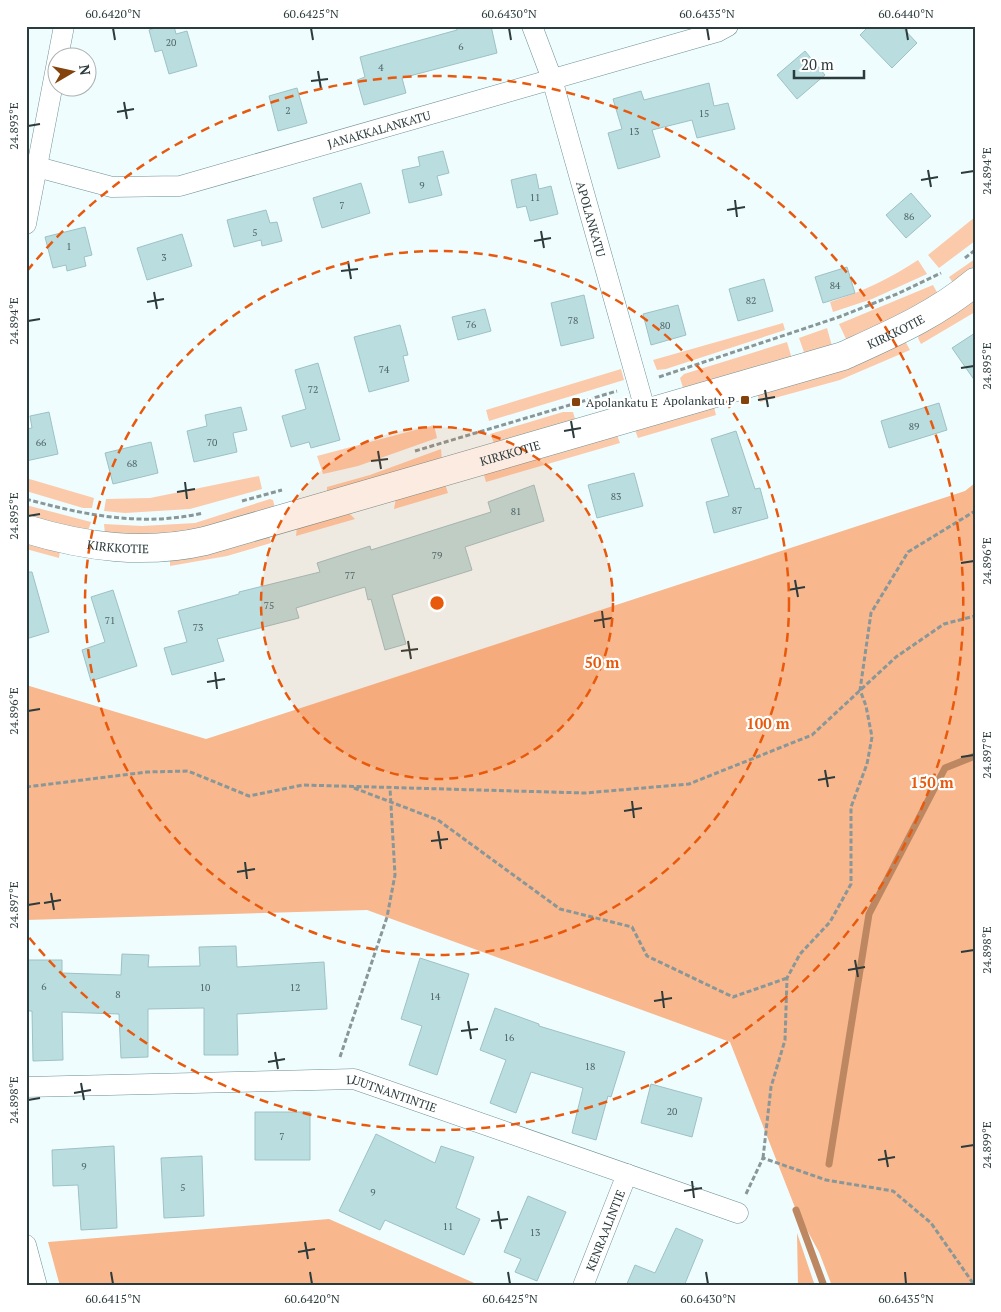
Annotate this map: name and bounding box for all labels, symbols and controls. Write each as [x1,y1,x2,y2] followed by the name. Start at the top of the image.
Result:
[85,6,141,21] text: 60.6420°N
[283,6,339,21] text: 60.6425°N
[481,6,537,21] text: 60.6430°N
[679,6,735,21] text: 60.6435°N
[878,6,934,21] text: 60.6440°N
[166,36,176,49] house number: 20
[458,40,464,53] house number: 6
[48,48,98,98] north arrow
[794,48,864,80] scale bar
[801,54,834,74] text: 20 m
[378,61,384,74] house number: 4
[75,63,96,77] text: N
[6,102,21,150] text: 24.893°E
[285,104,291,117] house number: 2
[326,107,432,151] street label: JANAKKALANKATU
[699,107,709,120] house number: 15
[629,125,639,138] house number: 13
[979,147,994,195] text: 24.894°E
[419,179,425,192] house number: 9
[574,179,609,258] street label: APOLANKATU
[530,191,540,204] house number: 11
[339,199,345,212] house number: 7
[904,210,915,223] house number: 86
[252,226,258,239] house number: 5
[66,240,72,253] house number: 1
[161,251,167,264] house number: 3
[830,279,841,292] house number: 84
[746,294,756,307] house number: 82
[6,297,21,345] text: 24.894°E
[865,311,927,352] street label: KIRKKOTIE
[568,314,578,327] house number: 78
[466,318,477,331] house number: 76
[660,319,670,332] house number: 80
[979,342,994,390] text: 24.895°E
[379,363,390,376] house number: 74
[308,383,318,396] house number: 72
[663,393,735,408] place label: Apolankatu P
[739,394,751,406] marker: Apolankatu P
[586,395,658,410] place label: Apolankatu E
[570,396,582,408] marker: Apolankatu E
[909,420,919,433] house number: 89
[36,436,47,449] house number: 66
[207,436,217,449] house number: 70
[478,437,542,468] street label: KIRKKOTIE
[127,457,137,470] house number: 68
[611,490,621,503] house number: 83
[6,492,21,540] text: 24.895°E
[732,504,742,517] house number: 87
[511,505,521,518] house number: 81
[86,536,149,556] street label: KIRKKOTIE
[979,537,994,585] text: 24.896°E
[432,549,442,562] house number: 79
[345,569,355,582] house number: 77
[428,594,446,612] centre of rings
[264,599,274,612] house number: 75
[105,614,115,627] house number: 71
[193,621,203,634] house number: 73
[585,652,620,672] text: 50 m
[6,687,21,735] text: 24.896°E
[746,713,790,733] text: 100 m
[979,731,994,779] text: 24.897°E
[910,772,954,792] text: 150 m
[6,881,21,929] text: 24.897°E
[979,926,994,974] text: 24.898°E
[41,980,47,993] house number: 6
[200,981,210,994] house number: 10
[290,981,300,994] house number: 12
[115,988,121,1001] house number: 8
[430,990,441,1003] house number: 14
[504,1031,515,1044] house number: 16
[585,1060,595,1073] house number: 18
[346,1072,439,1115] street label: LUUTNANTINTIE
[6,1076,21,1124] text: 24.898°E
[667,1105,677,1118] house number: 20
[979,1121,994,1169] text: 24.899°E
[279,1130,285,1143] house number: 7
[81,1160,87,1173] house number: 9
[180,1181,186,1194] house number: 5
[370,1186,376,1199] house number: 9
[582,1187,628,1273] street label: KENRAALINTIE
[443,1220,453,1233] house number: 11
[530,1226,540,1239] house number: 13
[85,1291,141,1306] text: 60.6415°N
[284,1291,340,1306] text: 60.6420°N
[482,1291,538,1306] text: 60.6425°N
[680,1291,736,1306] text: 60.6430°N
[878,1291,934,1306] text: 60.6435°N

